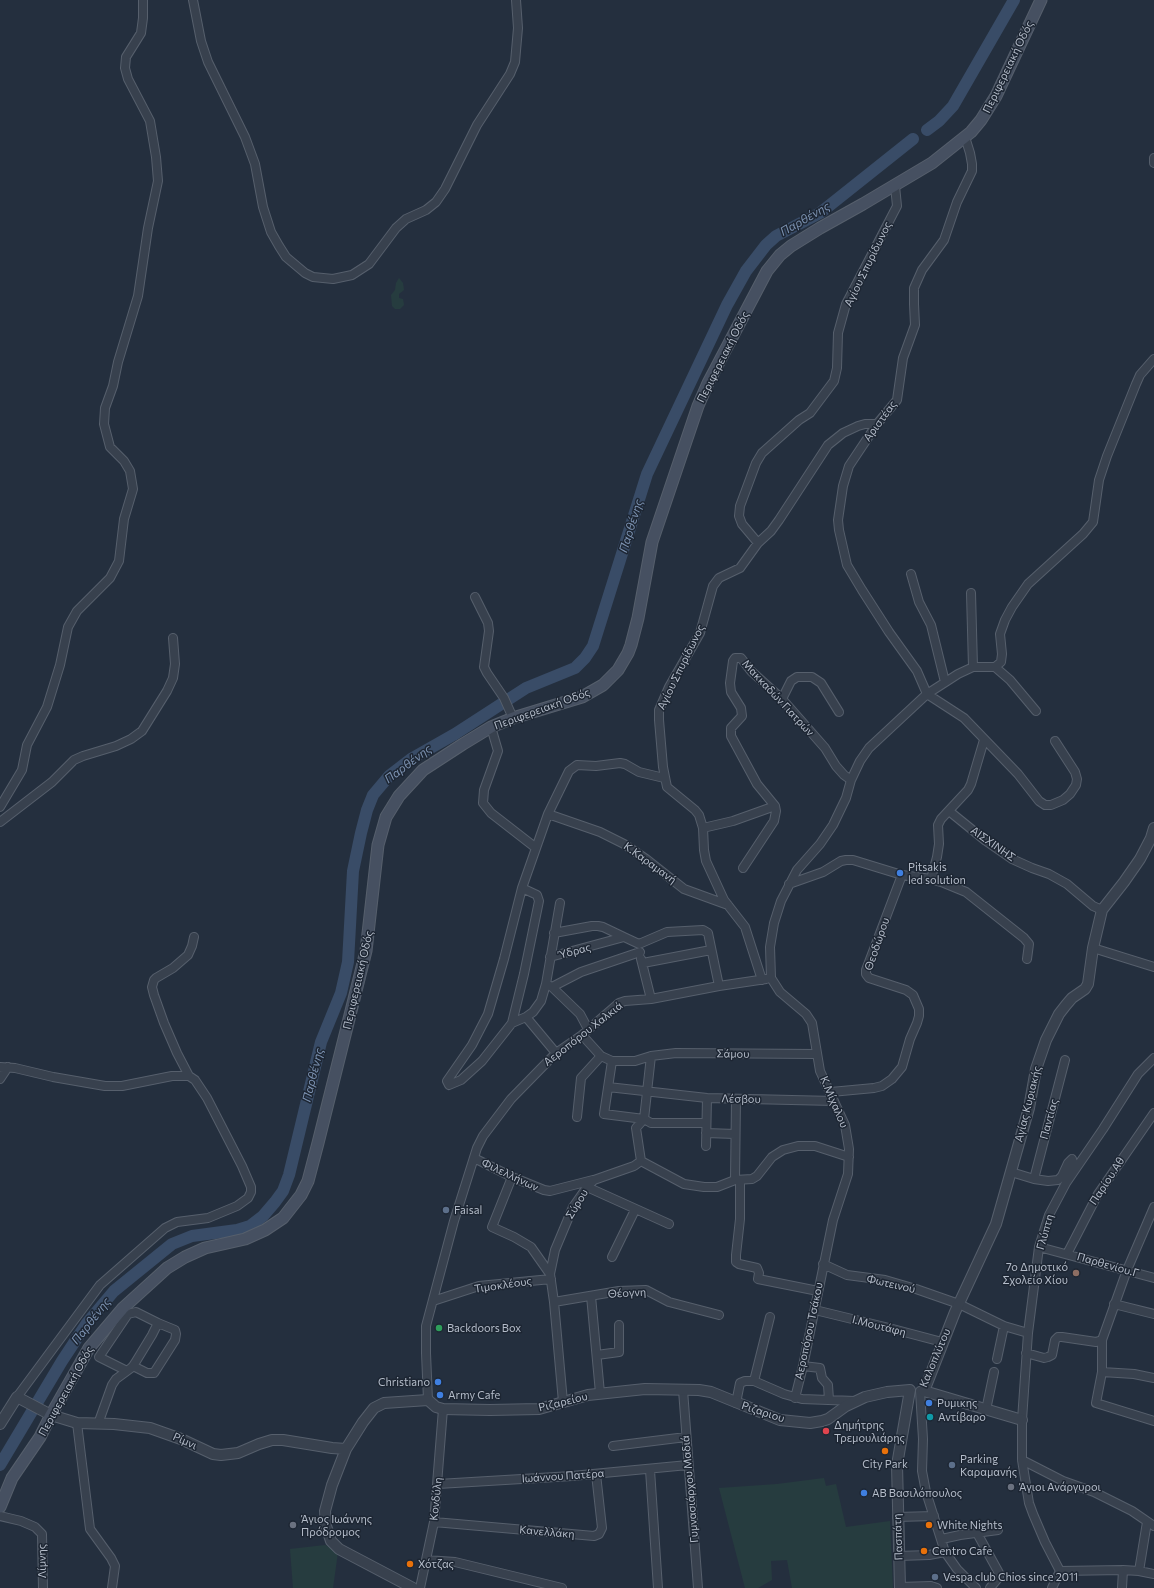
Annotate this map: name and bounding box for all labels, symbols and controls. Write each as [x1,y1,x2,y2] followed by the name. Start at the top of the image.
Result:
[980,19,1036,115] street label: Περιφερειακή Οδός
[777,199,833,239] water label: Παρθένης
[842,219,894,309] street label: Αγίου Σπυρίδωνος
[694,309,752,405] street label: Περιφερειακή Οδός
[861,398,899,444] street label: Αριστέας
[616,497,646,555] water label: Παρθένης
[655,622,707,712] street label: Αγίου Σπυρίδωνος
[739,657,817,739] street label: Μακκαδών Γιατρών
[492,686,592,732] street label: Περιφερειακή Οδός
[382,742,434,786] water label: Παρθένης
[968,824,1018,864] street label: ΑΙΣΧΙΝΗΣ
[621,840,679,886] street label: Κ.Καραμανή
[908,860,966,886] place label: Pitsakis led solution
[895,868,905,878] marker: Pitsakis led solution
[862,916,892,972] street label: Θεοδώρου
[340,929,376,1031] street label: Περιφερειακή Οδός
[558,940,592,962] street label: Ύδρας
[541,999,625,1069] street label: Αεροπόρου Χαλκιά
[299,1046,327,1104] water label: Παρθένης
[716,1047,750,1061] street label: Σάμου
[1012,1065,1044,1143] street label: Αγίας Κυριακής
[817,1074,851,1130] street label: Κ.Μίχαλου
[721,1092,761,1106] street label: Λέσβου
[1037,1097,1061,1141] street label: Παντίας
[1087,1155,1127,1207] street label: Παρίου.Αθ
[479,1156,541,1194] street label: Φιλελλήνων
[563,1187,591,1221] street label: Σύρου
[454,1203,482,1217] place label: Faisal
[441,1205,451,1215] marker: Faisal
[1034,1213,1056,1251] street label: Γλύπτη
[1075,1250,1141,1280] street label: Παρθενίου.Γ
[1002,1260,1068,1286] place label: 7ο Δημοτικό Σχολείο Χίου
[1071,1268,1081,1278] marker: 7ο Δημοτικό Σχολείο Χίου
[865,1272,917,1296] street label: Φωτεινού
[473,1274,533,1296] street label: Τιμοκλέους
[792,1281,826,1381] street label: Αεροπόρου Τσάκου
[608,1285,646,1301] street label: Θέογνη
[68,1295,114,1347] water label: Παρθένης
[851,1313,907,1339] street label: Ι.Μουτάφη
[447,1321,521,1335] place label: Backdoors Box
[434,1323,444,1333] marker: Backdoors Box
[917,1327,953,1389] street label: Καλοπλύτου
[36,1344,96,1438] street label: Περιφερειακή Οδός
[378,1375,430,1389] place label: Christiano
[433,1377,443,1387] marker: Christiano
[448,1388,500,1402] place label: Army Cafe
[435,1390,445,1400] marker: Army Cafe
[537,1390,589,1414] street label: Ριζαρείου
[937,1396,978,1410] place label: Ρυμικης
[924,1398,934,1408] marker: Ρυμικης
[740,1399,786,1425] street label: Ριζαριου
[938,1410,986,1424] place label: Αντίβαρο
[925,1412,935,1422] marker: Αντίβαρο
[834,1418,905,1444] place label: Δημήτρης Τρεμουλιάρης
[821,1426,831,1436] marker: Δημήτρης Τρεμουλιάρης
[171,1430,199,1452] street label: Ρίμνι
[679,1435,701,1543] street label: Γυμνασιάρχου Μαδιά
[880,1446,890,1456] marker: City Park
[960,1452,1017,1478] place label: Parking Καραμανής
[862,1457,908,1471] place label: City Park
[947,1460,957,1470] marker: Parking Καραμανής
[521,1467,605,1485] street label: Ιωάννου Πατέρα
[427,1477,445,1521] street label: Κονδύλη
[1019,1480,1101,1494] place label: Άγιοι Ανάργυροι
[1006,1482,1016,1492] marker: Άγιοι Ανάργυροι
[872,1486,962,1500] place label: ΑΒ Βασιλόπουλος
[859,1488,869,1498] marker: ΑΒ Βασιλόπουλος
[301,1512,372,1538] place label: Άγιος Ιωάννης Πρόδρομος
[891,1513,905,1561] street label: Πασπάτη
[937,1518,1003,1532] place label: White Nights
[288,1520,298,1530] marker: Άγιος Ιωάννης Πρόδρομος
[924,1520,934,1530] marker: White Nights
[519,1523,575,1541] street label: Κανελλάκη
[35,1544,49,1578] street label: Λίμνης
[932,1544,992,1558] place label: Centro Cafe
[919,1546,929,1556] marker: Centro Cafe
[418,1557,454,1571] place label: Χότζας
[405,1559,415,1569] marker: Χότζας
[943,1570,1078,1584] place label: Vespa club Chios since 2011
[930,1572,940,1582] marker: Vespa club Chios since 2011

